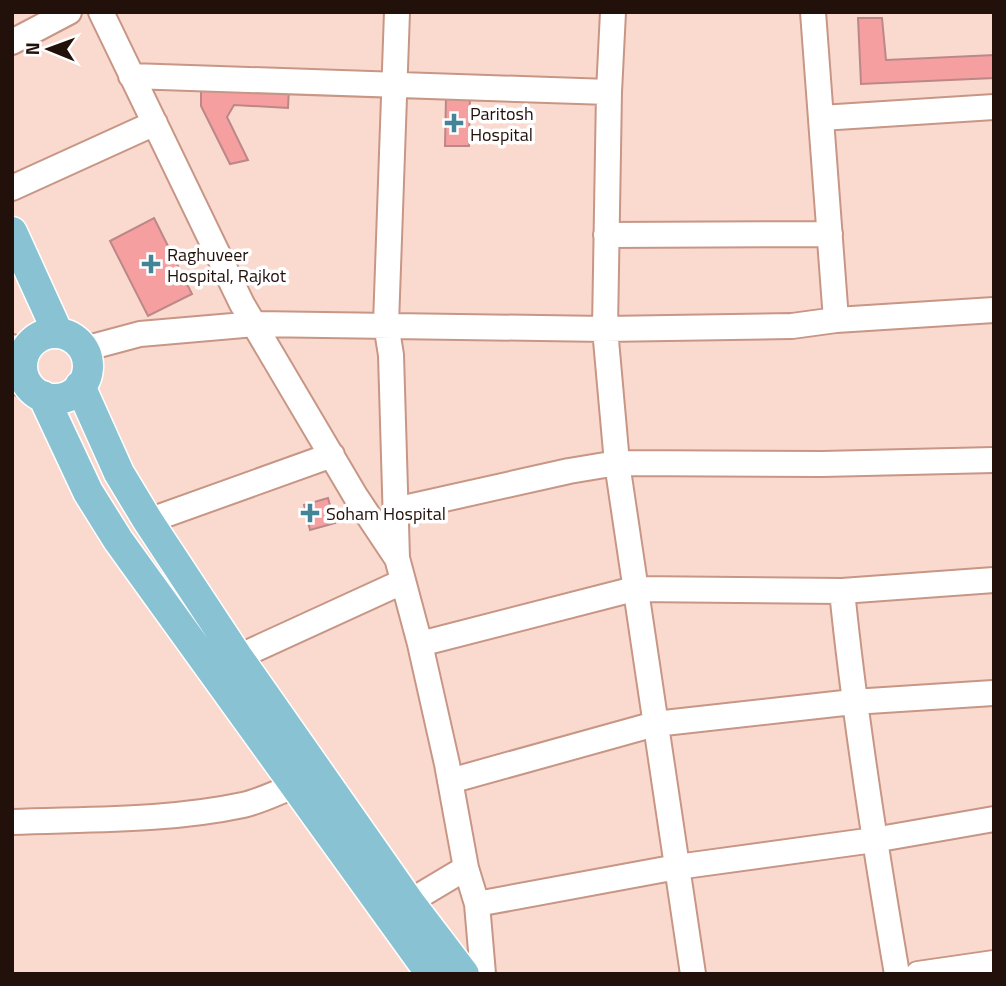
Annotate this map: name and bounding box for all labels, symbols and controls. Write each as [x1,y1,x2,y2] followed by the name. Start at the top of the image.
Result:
[14,14,84,84] north arrow
[17,42,46,56] text: N
[470,100,534,148] place label: Paritosh Hospital
[444,113,464,133] marker: Paritosh Hospital
[167,241,287,289] place label: Raghuveer Hospital, Rajkot
[141,254,161,274] marker: Raghuveer Hospital, Rajkot
[326,500,446,527] place label: Soham Hospital
[300,503,320,523] marker: Soham Hospital

